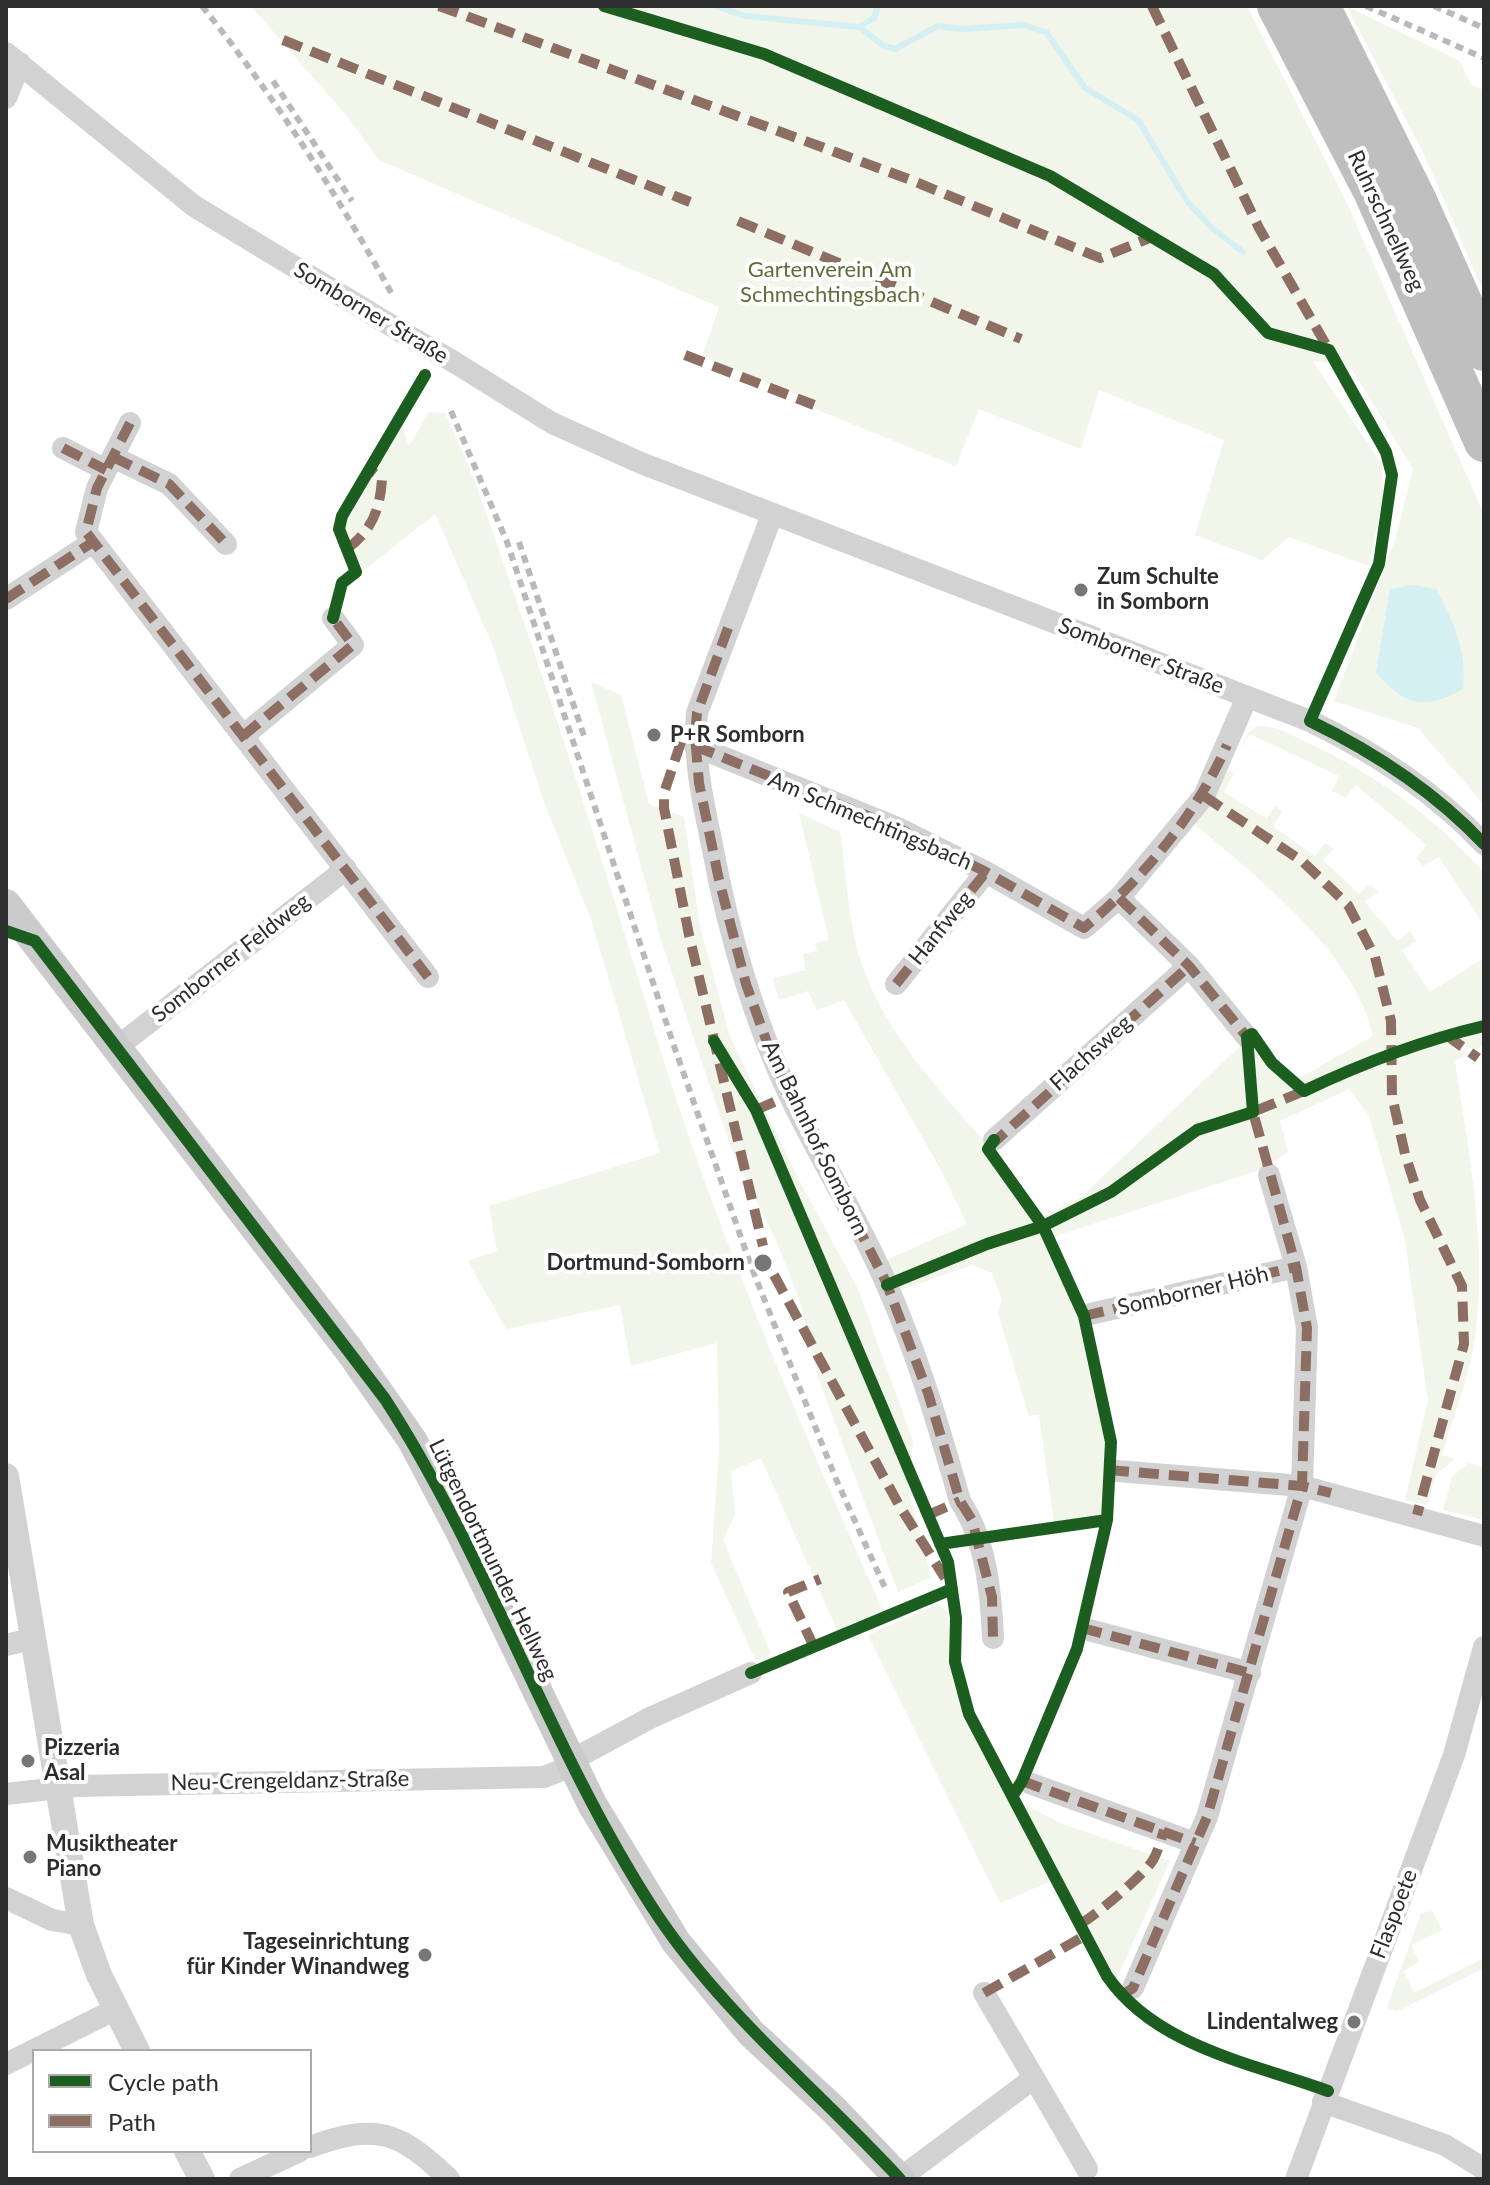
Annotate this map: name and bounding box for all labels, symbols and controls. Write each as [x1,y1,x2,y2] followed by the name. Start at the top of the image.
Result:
[1342,146,1430,296] street label: Ruhrschnellweg
[289,257,453,369] street label: Somborner Straße
[740,257,920,308] park label: Gartenverein Am Schmechtingsbach
[1097,564,1219,616] place label: Zum Schulte in Somborn
[1072,581,1090,599] marker: Zum Schulte in Somborn
[1054,612,1228,700] street label: Somborner Straße
[670,722,805,748] place label: P+R Somborn
[645,726,663,744] marker: P+R Somborn
[764,766,976,876] street label: Am Schmechtingsbach
[903,886,979,970] street label: Hanfweg
[147,888,315,1028] street label: Somborner Feldweg
[1045,1009,1137,1097] street label: Flachsweg
[756,1036,874,1240] street label: Am Bahnhof Somborn
[547,1250,745,1276] place label: Dortmund-Somborn
[752,1252,774,1274] marker: Dortmund-Somborn
[1115,1261,1271,1321] street label: Somborner Höh
[423,1435,563,1685] street label: Lütgendortmunder Hellweg
[44,1735,120,1786] place label: Pizzeria Asal
[19,1752,37,1770] marker: Pizzeria Asal
[170,1766,410,1796] street label: Neu-Crengeldanz-Straße
[46,1831,177,1882] place label: Musiktheater Piano
[21,1848,39,1866] marker: Musiktheater Piano
[1365,1866,1423,1962] street label: Flaspoete
[186,1929,409,1980] place label: Tageseinrichtung für Kinder Winandweg
[416,1946,434,1964] marker: Tageseinrichtung für Kinder Winandweg
[1206,2009,1338,2035] place label: Lindentalweg
[1345,2013,1363,2031] marker: Lindentalweg
[32,2049,312,2153] legend
[108,2067,219,2096] text: Cycle path
[108,2107,156,2136] text: Path

